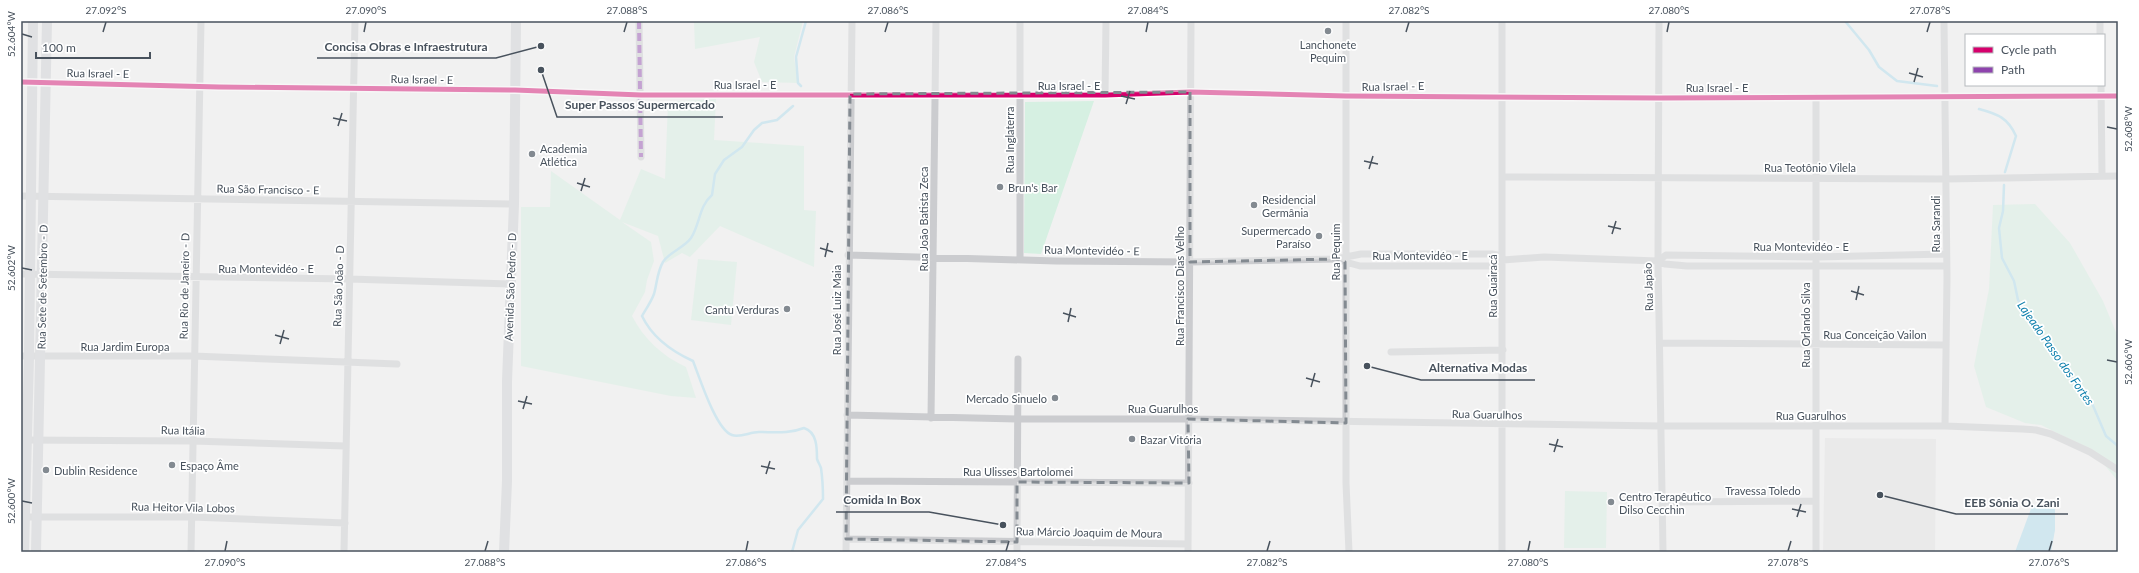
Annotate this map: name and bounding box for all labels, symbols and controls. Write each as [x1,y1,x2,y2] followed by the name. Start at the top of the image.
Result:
[86,4,126,16] text: 27.092°S
[346,4,386,16] text: 27.090°S
[607,4,647,16] text: 27.088°S
[868,4,908,16] text: 27.086°S
[1128,4,1168,16] text: 27.084°S
[1389,4,1429,16] text: 27.082°S
[1649,4,1689,16] text: 27.080°S
[1910,4,1950,16] text: 27.078°S
[5,10,17,57] text: 52.604°W
[1323,26,1333,36] marker: Lanchonete Pequim
[36,34,150,60] scale bar
[317,34,496,58] callout: Concisa Obras e Infraestrutura
[1965,34,2105,86] legend
[1300,38,1356,64] place label: Lanchonete Pequim
[324,39,488,54] text: Concisa Obras e Infraestrutura
[42,40,76,55] text: 100 m
[2001,42,2056,57] text: Cycle path
[2001,62,2025,77] text: Path
[67,66,129,80] street label: Rua Israel - E
[391,72,453,86] street label: Rua Israel - E
[714,78,776,91] street label: Rua Israel - E
[1038,79,1100,92] street label: Rua Israel - E
[1362,79,1424,93] street label: Rua Israel - E
[1686,81,1748,94] street label: Rua Israel - E
[557,93,723,117] callout: Super Passos Supermercado
[565,97,715,112] text: Super Passos Supermercado
[2122,105,2134,152] text: 52.608°W
[1003,106,1016,174] street label: Rua Inglaterra
[540,142,587,168] place label: Academia Atlética
[527,149,537,159] marker: Academia Atlética
[1764,161,1856,174] street label: Rua Teotônio Vilela
[917,166,930,272] street label: Rua João Batista Zeca
[1008,181,1057,194] place label: Brun's Bar
[216,182,320,196] street label: Rua São Francisco - E
[995,182,1005,192] marker: Brun's Bar
[1262,193,1316,219] place label: Residencial Germânia
[1929,195,1942,252] street label: Rua Sarandi
[1249,200,1259,210] marker: Residencial Germânia
[1329,223,1342,281] street label: Rua Pequim
[34,224,50,350] street label: Rua Sete de Setembro - D
[1241,224,1311,250] place label: Supermercado Paraíso
[1173,226,1186,346] street label: Rua Francisco Dias Velho
[1314,231,1324,241] marker: Supermercado Paraíso
[177,233,191,339] street label: Rua Rio de Janeiro - D
[502,233,518,341] street label: Avenida São Pedro - D
[1753,240,1849,253] street label: Rua Montevidéo - E
[1044,243,1140,257] street label: Rua Montevidéo - E
[5,244,17,291] text: 52.602°W
[330,245,346,327] street label: Rua São João - D
[1372,249,1468,262] street label: Rua Montevidéo - E
[1486,254,1499,318] street label: Rua Guairacá
[218,262,314,275] street label: Rua Montevidéo - E
[1641,263,1655,311] street label: Rua Japão
[830,265,843,355] street label: Rua José Luiz Maia
[1799,282,1812,368] street label: Rua Orlando Silva
[2014,298,2098,408] water label: Lajeado Passo dos Fortes
[705,303,779,316] place label: Cantu Verduras
[782,304,792,314] marker: Cantu Verduras
[1823,328,1927,341] street label: Rua Conceição Vailon
[2122,338,2134,385] text: 52.606°W
[80,340,170,353] street label: Rua Jardim Europa
[1421,356,1535,380] callout: Alternativa Modas
[1428,360,1527,375] text: Alternativa Modas
[966,392,1047,405] place label: Mercado Sinuelo
[1050,393,1060,403] marker: Mercado Sinuelo
[1128,402,1198,415] street label: Rua Guarulhos
[1452,407,1523,421] street label: Rua Guarulhos
[1776,409,1846,422] street label: Rua Guarulhos
[161,423,205,437] street label: Rua Itália
[1140,433,1201,446] place label: Bazar Vitória
[1127,434,1137,444] marker: Bazar Vitória
[180,459,239,472] place label: Espaço Âme
[167,460,177,470] marker: Espaço Âme
[54,464,138,477] place label: Dublin Residence
[41,465,51,475] marker: Dublin Residence
[963,465,1073,478] street label: Rua Ulisses Bartolomei
[5,477,17,524] text: 52.600°W
[1725,484,1801,497] street label: Travessa Toledo
[836,488,929,512] callout: Comida In Box
[1619,490,1711,516] place label: Centro Terapêutico Dilso Cecchin
[1956,490,2068,514] callout: EEB Sônia O. Zani
[843,492,921,507] text: Comida In Box
[1964,495,2060,510] text: EEB Sônia O. Zani
[1606,497,1616,507] marker: Centro Terapêutico Dilso Cecchin
[131,500,235,514] street label: Rua Heitor Vila Lobos
[1016,524,1162,540] street label: Rua Márcio Joaquim de Moura
[205,556,245,568] text: 27.090°S
[465,556,505,568] text: 27.088°S
[726,556,766,568] text: 27.086°S
[986,556,1026,568] text: 27.084°S
[1247,556,1287,568] text: 27.082°S
[1508,556,1548,568] text: 27.080°S
[1768,556,1808,568] text: 27.078°S
[2029,556,2069,568] text: 27.076°S

